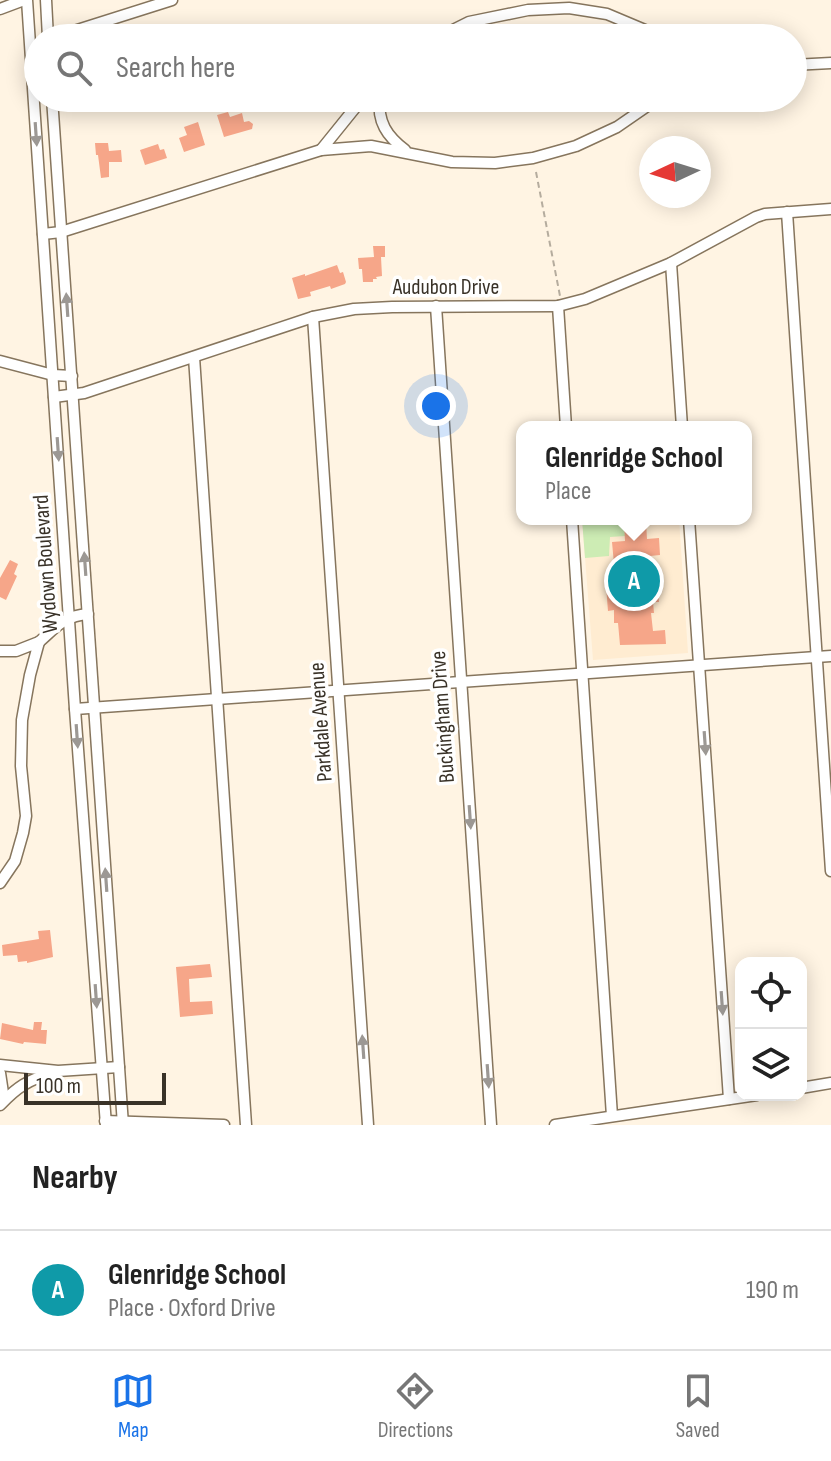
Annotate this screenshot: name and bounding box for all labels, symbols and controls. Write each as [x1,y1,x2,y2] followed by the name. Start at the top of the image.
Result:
[24,24,807,112] search box
[52,46,96,90] icon: search
[116,50,235,86] text: Search here
[30,122,43,147] one-way arrow
[639,136,711,208] north arrow
[392,274,499,301] street label: Audubon Drive
[60,292,73,317] one-way arrow
[416,386,456,426] your location
[516,421,752,525] popup
[52,437,65,462] one-way arrow
[545,440,723,476] text: Glenridge School
[545,476,591,507] text: Place
[28,494,64,634] street label: Wydown Boulevard
[78,551,91,576] one-way arrow
[608,551,660,611] pin: A
[425,650,461,784] street label: Buckingham Drive
[303,661,339,783] street label: Parkdale Avenue
[71,724,84,749] one-way arrow
[699,731,712,756] one-way arrow
[464,805,477,830] one-way arrow
[99,867,112,892] one-way arrow
[735,957,807,1101] map controls
[735,957,807,1029] button: locate
[90,984,103,1009] one-way arrow
[716,991,729,1016] one-way arrow
[735,1029,807,1101] button: layers
[356,1034,369,1059] one-way arrow
[482,1064,495,1089] one-way arrow
[24,1069,166,1105] scale bar
[36,1073,81,1100] text: 100 m
[32,1157,118,1198] text: Nearby
[108,1257,286,1293] text: Glenridge School
[52,1275,64,1306] text: A
[746,1275,799,1306] text: 190 m
[108,1293,276,1324] text: Place · Oxford Drive
[111,1369,155,1444] tab: Map
[378,1369,453,1444] tab: Directions
[676,1369,720,1444] tab: Saved

